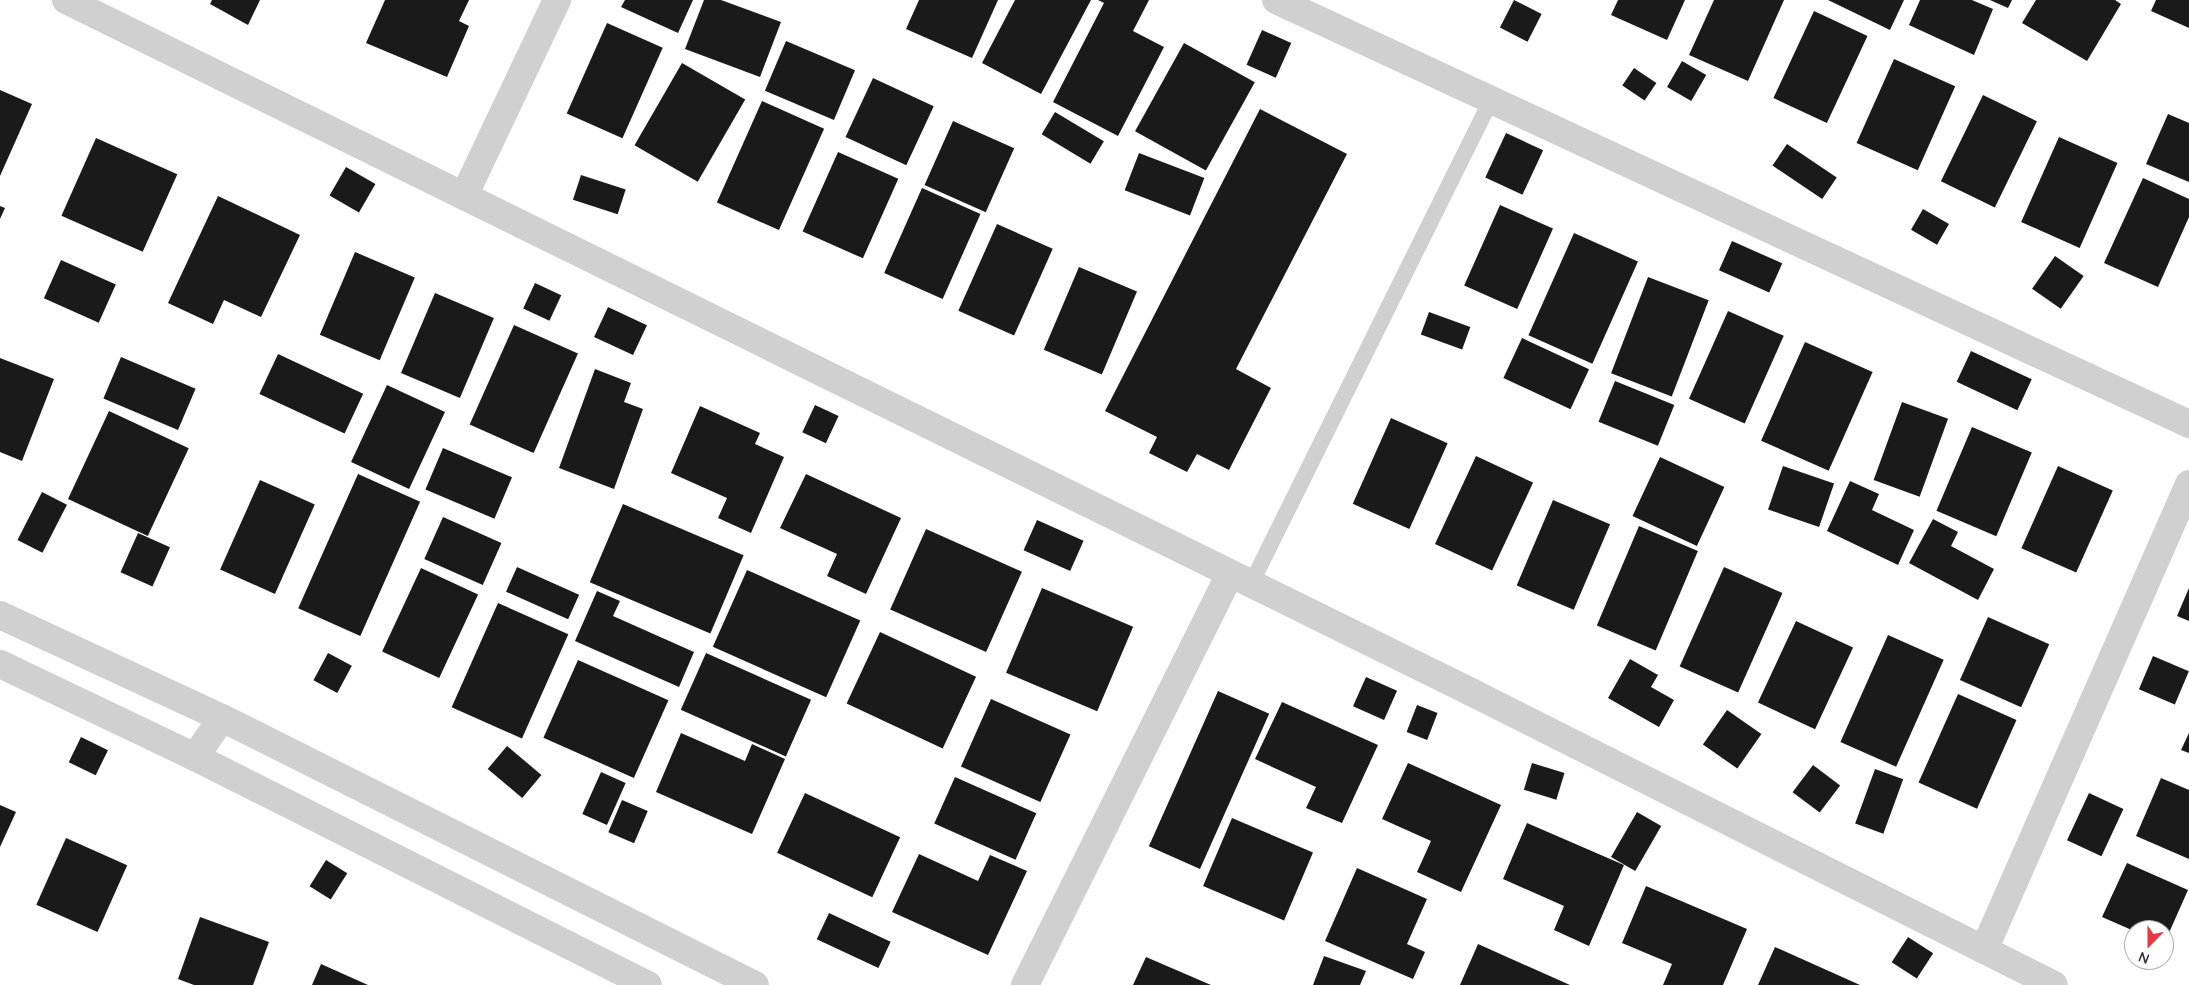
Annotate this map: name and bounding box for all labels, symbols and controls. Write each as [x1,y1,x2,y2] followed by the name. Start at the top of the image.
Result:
[2124,920,2174,970] north arrow
[2136,948,2152,968] text: N

